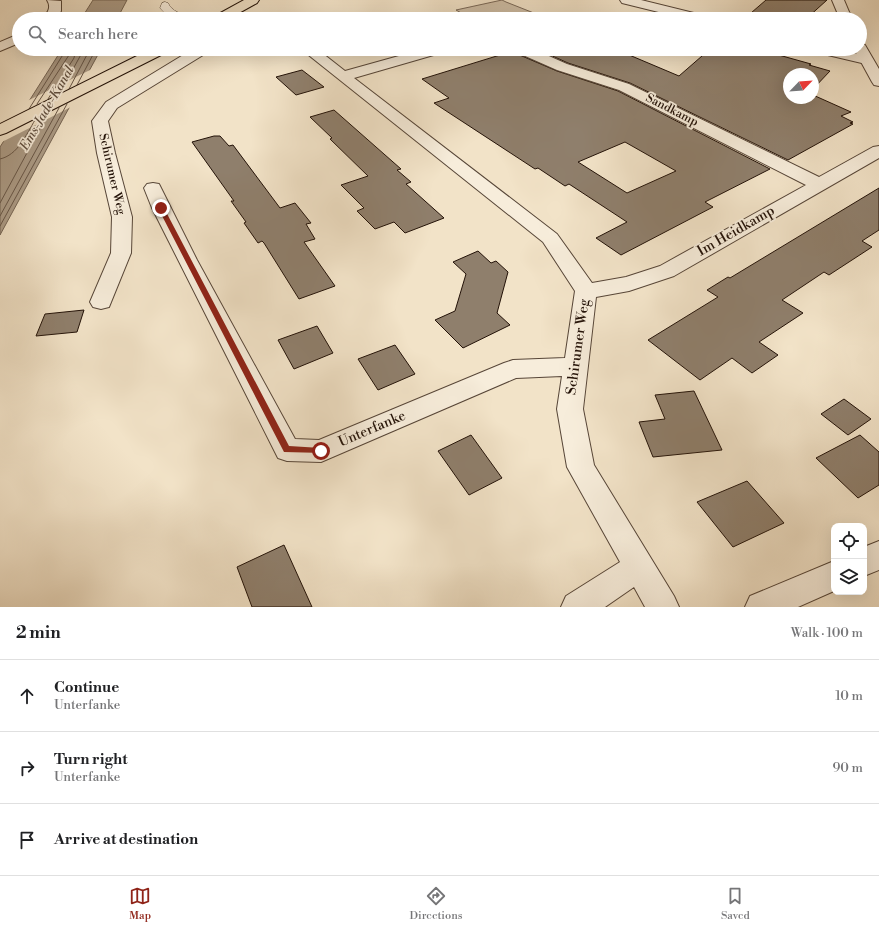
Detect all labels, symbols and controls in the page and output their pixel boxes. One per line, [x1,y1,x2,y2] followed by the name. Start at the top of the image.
[12,12,867,56] search box
[26,23,48,45] icon: search
[58,25,138,44] text: Search here
[16,62,78,154] water label: Ems-Jade-Kanal
[783,68,819,104] north arrow
[643,90,701,130] street label: Sandkamp
[95,132,129,217] street label: Schirumer Weg
[152,199,170,217] route end
[694,202,778,260] street label: Im Heidkamp
[562,297,594,396] street label: Schirumer Weg
[336,407,408,451] street label: Unterfanke
[312,442,330,460] route start
[831,523,867,595] map controls
[831,523,867,559] button: locate
[831,559,867,595] button: layers
[16,622,61,644] text: 2 min
[791,625,863,641] text: Walk · 100 m
[54,678,119,697] text: Continue
[16,685,38,707] icon: ahead
[835,688,863,704] text: 10 m
[54,697,120,713] text: Unterfanke
[54,750,128,769] text: Turn right
[16,757,38,779] icon: right
[832,760,863,776] text: 90 m
[54,769,120,785] text: Unterfanke
[16,829,38,851] icon: arrive
[54,830,198,849] text: Arrive at destination
[129,885,151,923] tab: Map
[410,885,463,923] tab: Directions
[721,885,750,923] tab: Saved

